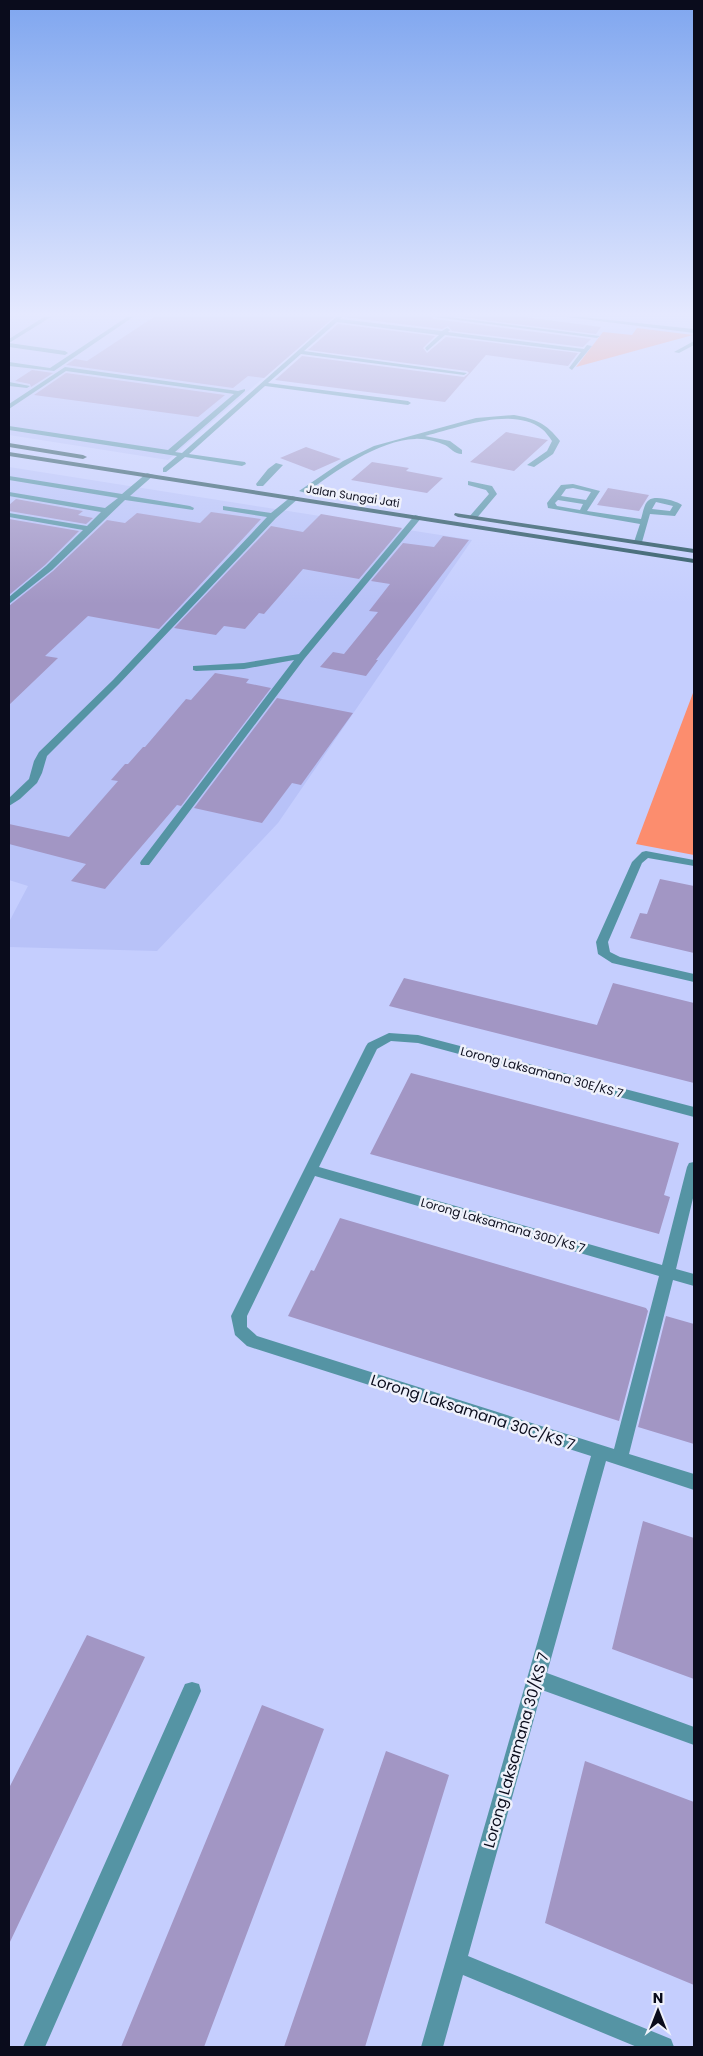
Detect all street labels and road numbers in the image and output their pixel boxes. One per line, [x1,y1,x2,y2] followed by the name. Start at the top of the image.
[305,481,401,511] street label: Jalan Sungai Jati
[459,1042,626,1102] street label: Lorong Laksamana 30E/KS 7
[419,1193,588,1257] street label: Lorong Laksamana 30D/KS 7
[368,1369,578,1455] street label: Lorong Laksamana 30C/KS 7
[478,1650,554,1850] street label: Lorong Laksamana 30/KS 7

